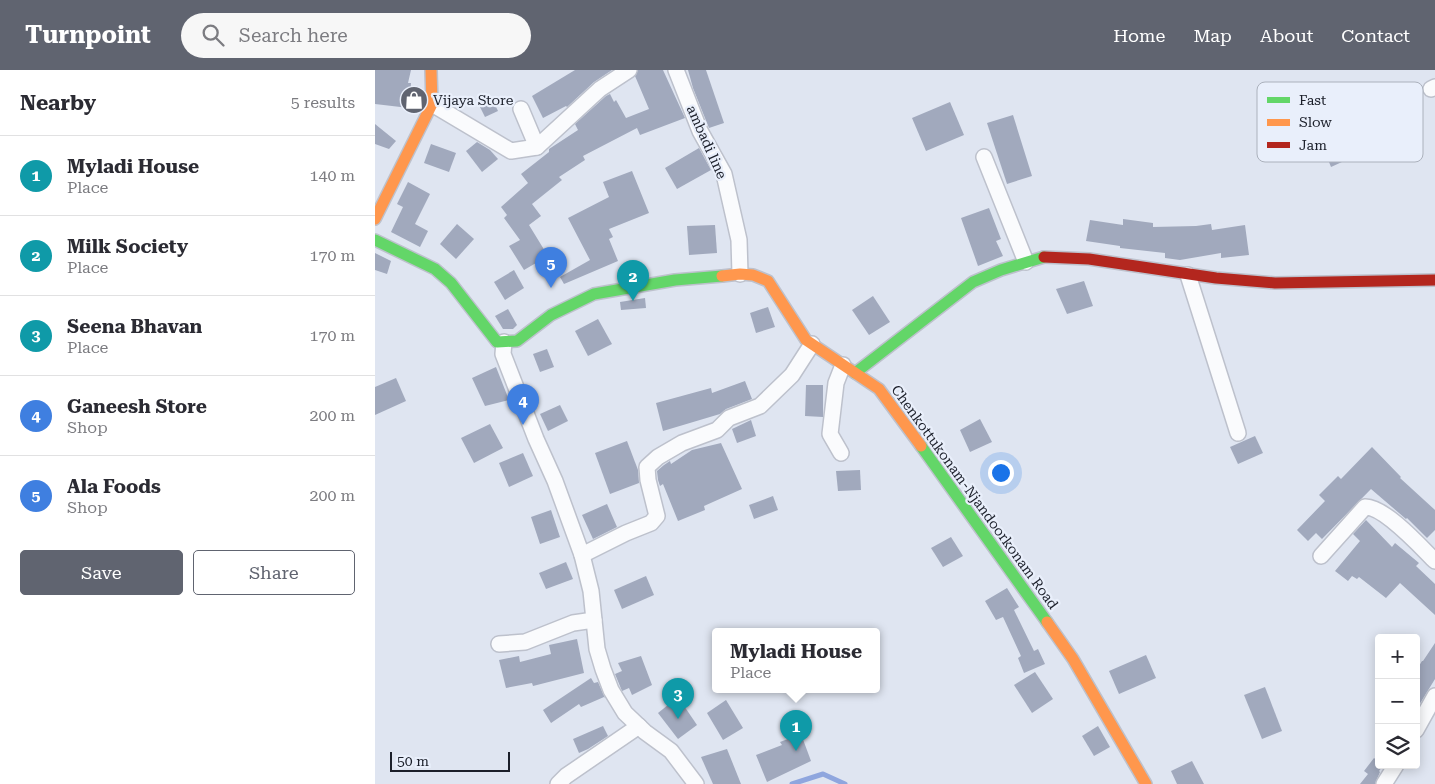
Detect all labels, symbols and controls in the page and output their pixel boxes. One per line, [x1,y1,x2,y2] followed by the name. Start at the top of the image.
[181,13,531,58] search box
[25,21,151,49] text: Turnpoint
[199,21,227,49] icon: search
[239,24,348,47] text: Search here
[1113,25,1165,46] text: Home
[1193,25,1232,46] text: Map
[1260,25,1313,46] text: About
[1341,25,1410,46] text: Contact
[1257,82,1423,162] legend
[399,85,429,115] shop icon: Vijaya Store
[20,91,96,115] text: Nearby
[433,92,514,108] place label: Vijaya Store
[1299,92,1326,108] text: Fast
[291,93,355,112] text: 5 results
[684,103,730,182] street label: ambadi line
[1299,114,1332,130] text: Slow
[1299,137,1327,153] text: Jam
[67,155,199,178] text: Myladi House
[32,166,40,185] text: 1
[309,166,355,185] text: 140 m
[67,178,108,197] text: Place
[67,235,188,258] text: Milk Society
[32,246,40,265] text: 2
[309,246,355,265] text: 170 m
[535,247,567,288] pin: 5
[67,258,108,277] text: Place
[617,260,649,301] pin: 2
[67,315,202,338] text: Seena Bhavan
[32,326,40,345] text: 3
[309,326,355,345] text: 170 m
[67,338,108,357] text: Place
[888,382,1062,612] street label: Chenkottukonam-Njandoorkonam Road
[507,384,539,425] pin: 4
[67,395,207,418] text: Ganeesh Store
[32,406,40,425] text: 4
[309,406,355,425] text: 200 m
[67,418,108,437] text: Shop
[988,460,1014,486] your location
[67,475,161,498] text: Ala Foods
[32,486,40,505] text: 5
[309,486,355,505] text: 200 m
[67,498,108,517] text: Shop
[20,550,183,595] button: Save
[193,550,355,595] button: Share
[712,628,880,693] popup
[1375,634,1420,769] map controls
[1375,634,1420,679] button: +
[730,640,862,663] text: Myladi House
[730,663,771,682] text: Place
[662,678,694,719] pin: 3
[1375,679,1420,724] button: −
[780,710,812,751] pin: 1
[1375,724,1420,769] button: layers
[390,749,510,772] scale bar
[397,753,429,769] text: 50 m

